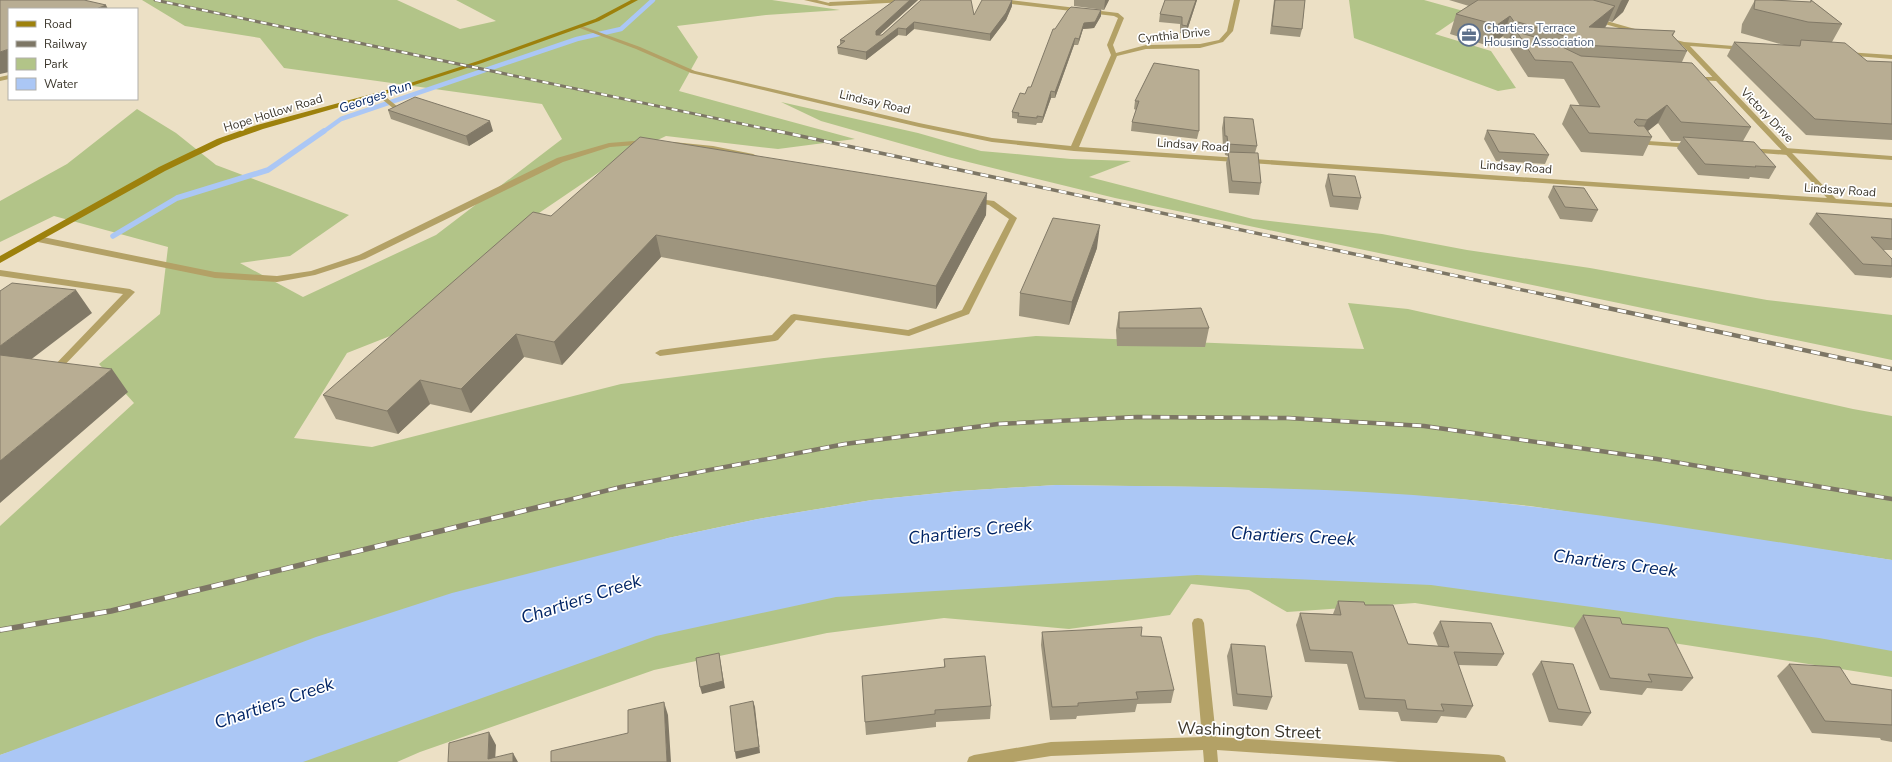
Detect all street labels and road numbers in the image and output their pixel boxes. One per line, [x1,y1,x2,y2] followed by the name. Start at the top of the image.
[1137,23,1211,47] street label: Cynthia Drive
[1736,84,1797,146] street label: Victory Drive
[838,86,912,118] street label: Lindsay Road
[222,90,324,136] street label: Hope Hollow Road
[1156,134,1230,156] street label: Lindsay Road
[1479,156,1553,178] street label: Lindsay Road
[1803,179,1877,201] street label: Lindsay Road
[1177,716,1322,745] street label: Washington Street

